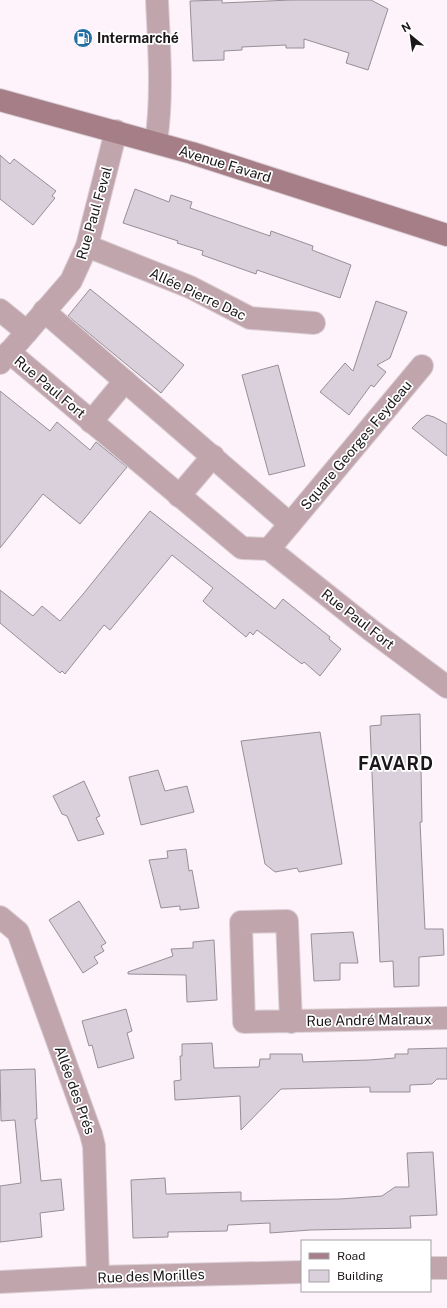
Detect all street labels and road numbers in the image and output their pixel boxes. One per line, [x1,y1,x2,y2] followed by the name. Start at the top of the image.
[177,142,273,186] street label: Avenue Favard
[73,165,115,261] street label: Rue Paul Feval
[147,265,249,323] street label: Allée Pierre Dac
[11,353,89,421] street label: Rue Paul Fort
[297,377,415,513] street label: Square Georges Feydeau
[318,586,398,652] street label: Rue Paul Fort
[306,1011,432,1029] street label: Rue André Malraux
[52,1044,98,1136] street label: Allée des Prés
[97,1266,205,1286] street label: Rue des Morilles

